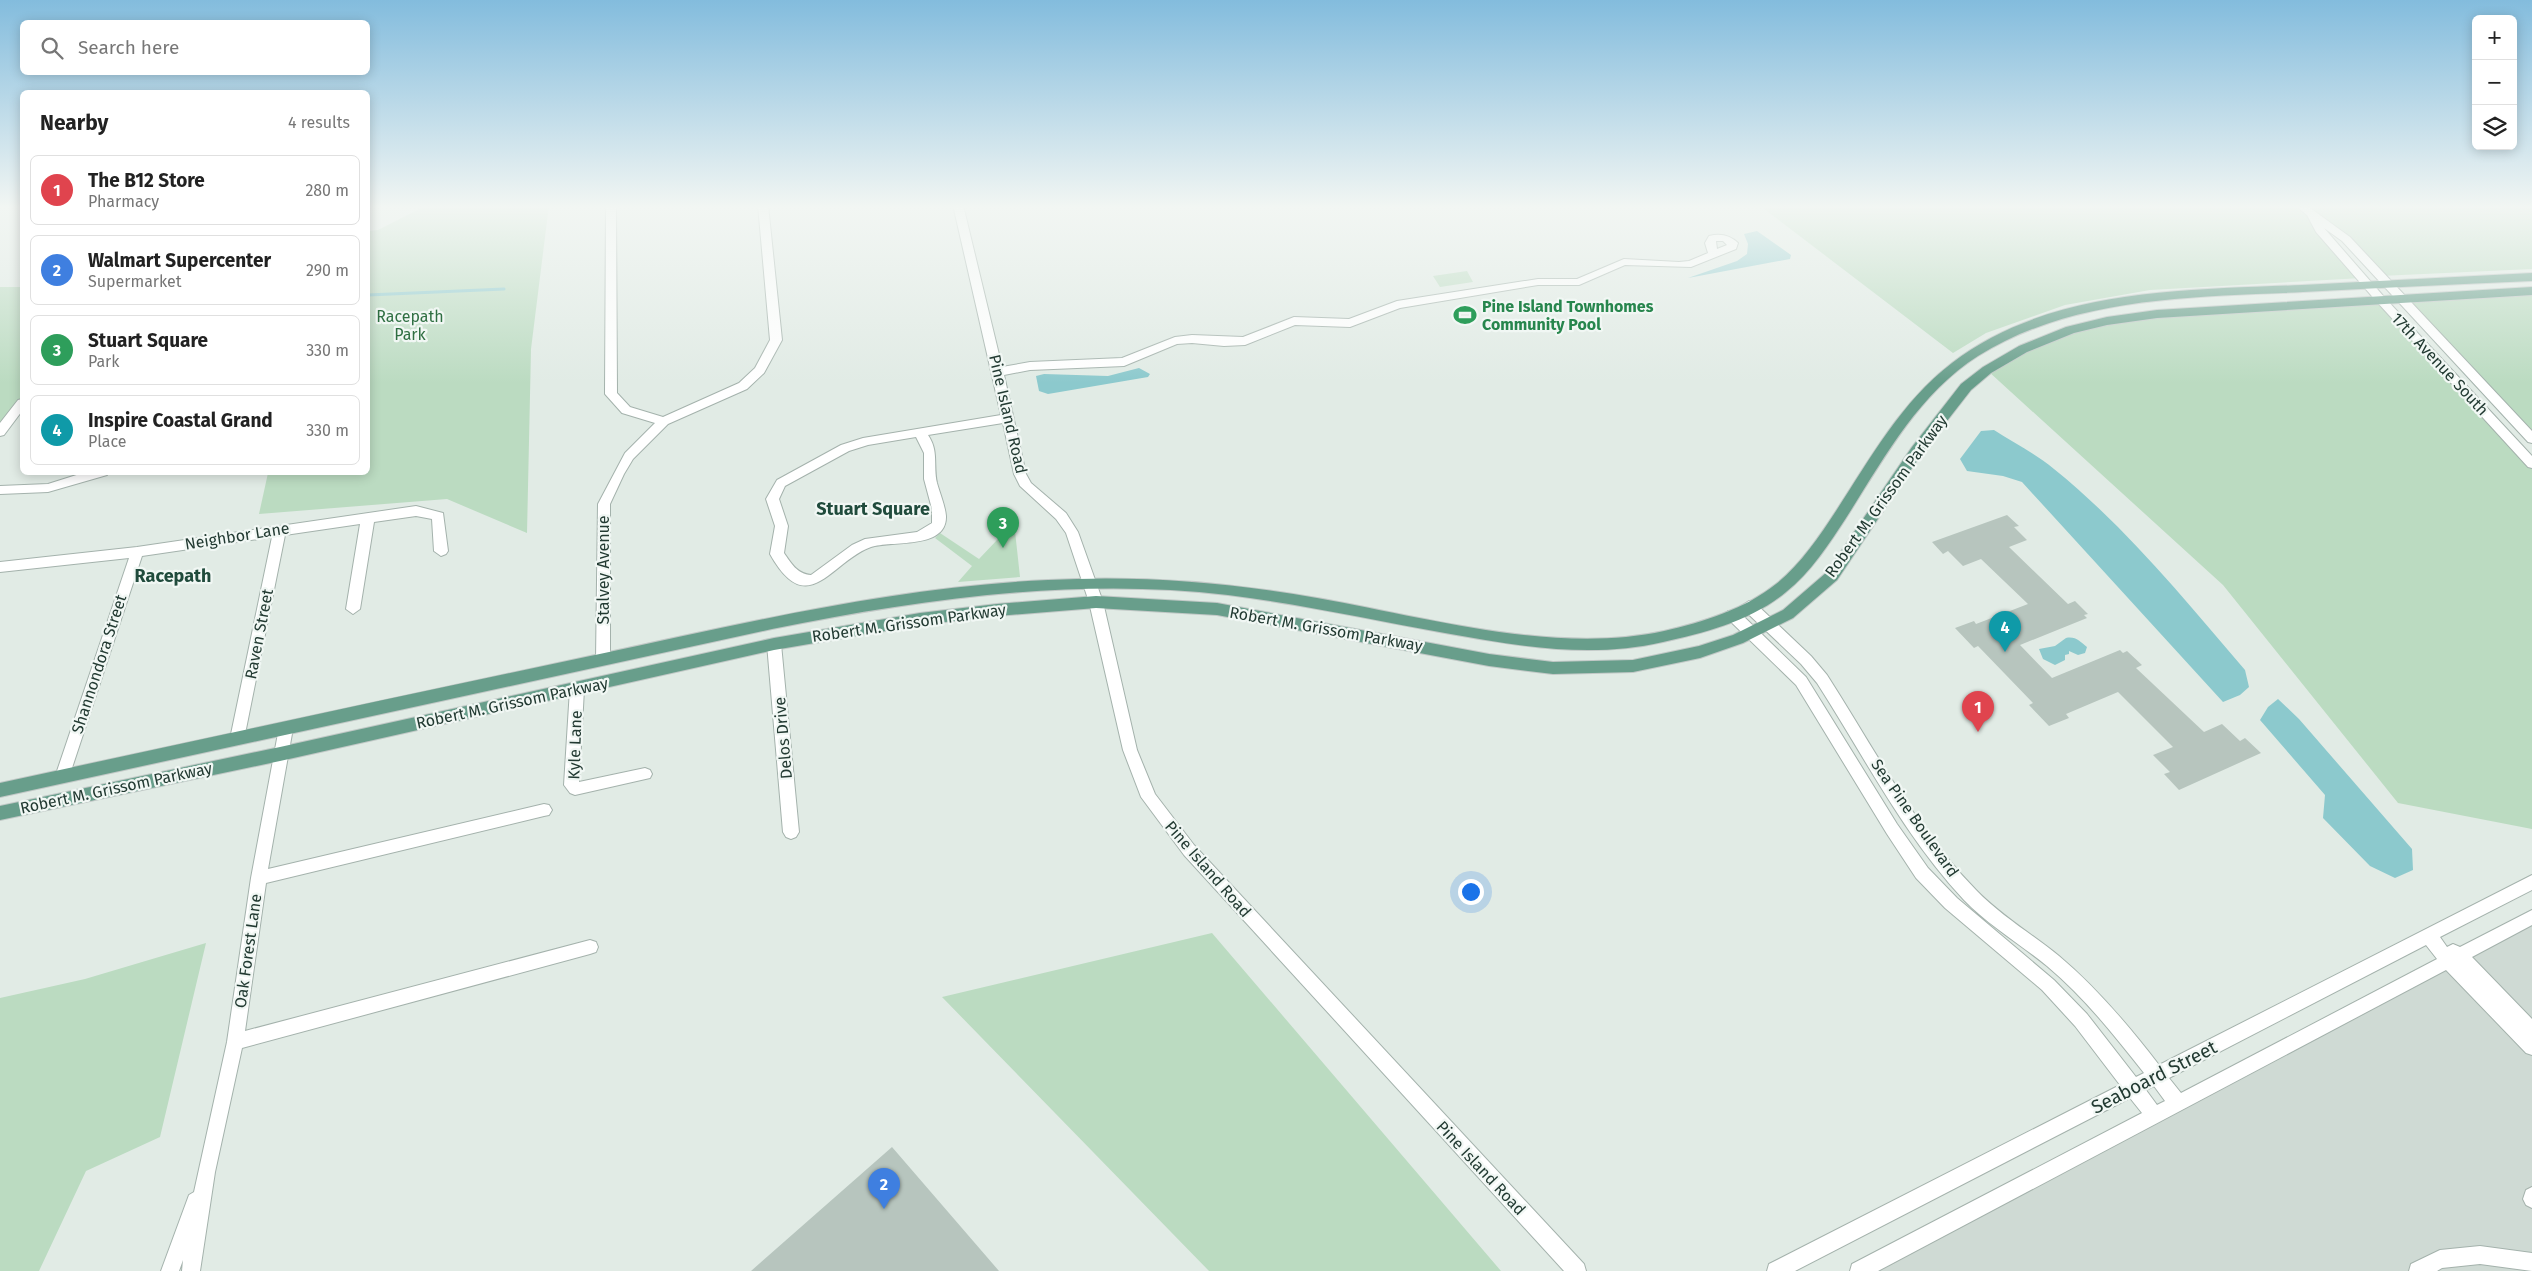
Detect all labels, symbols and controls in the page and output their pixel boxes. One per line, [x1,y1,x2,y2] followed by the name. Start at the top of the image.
[2472,15,2517,150] map controls
[2472,15,2517,60] button: +
[20,20,370,75] search box
[38,34,66,62] icon: search
[78,36,179,59] text: Search here
[2472,60,2517,105] button: −
[2472,105,2517,150] button: layers
[40,110,108,136] text: Nearby
[288,113,350,132] text: 4 results
[88,169,205,192] text: The B12 Store
[53,181,61,200] text: 1
[305,181,349,200] text: 280 m
[88,192,159,211] text: Pharmacy
[88,249,271,272] text: Walmart Supercenter
[53,261,61,280] text: 2
[306,261,349,280] text: 290 m
[88,272,182,291] text: Supermarket
[1482,297,1654,334] place label: Pine Island Townhomes Community Pool
[1452,302,1478,328] sports icon: Pine Island Townhomes Community Pool
[376,307,444,344] park label: Racepath Park
[2388,309,2492,419] street label: 17th Avenue South
[88,329,208,352] text: Stuart Square
[53,341,61,360] text: 3
[306,341,349,360] text: 330 m
[88,352,120,371] text: Park
[985,353,1031,475] street label: Pine Island Road
[88,409,273,432] text: Inspire Coastal Grand
[1821,411,1951,581] street label: Robert M. Grissom Parkway
[52,421,62,440] text: 4
[306,421,349,440] text: 330 m
[88,432,127,451] text: Place
[816,498,930,520] district label: Stuart Square
[987,507,1019,548] pin: 3
[594,515,613,625] street label: Stalvey Avenue
[183,518,291,554] street label: Neighbor Lane
[135,565,211,587] district label: Racepath
[241,587,277,681] street label: Raven Street
[68,592,131,736] street label: Shannondora Street
[811,600,1007,646] street label: Robert M. Grissom Parkway
[1228,603,1424,655] street label: Robert M. Grissom Parkway
[1989,611,2021,652] pin: 4
[414,673,610,733] street label: Robert M. Grissom Parkway
[1962,691,1994,732] pin: 1
[770,696,796,780] street label: Delos Drive
[564,710,586,780] street label: Kyle Lane
[1867,755,1963,881] street label: Sea Pine Boulevard
[18,758,214,818] street label: Robert M. Grissom Parkway
[1161,817,1255,921] street label: Pine Island Road
[1458,879,1484,905] your location
[231,893,265,1009] street label: Oak Forest Lane
[2087,1035,2221,1119] street label: Seaboard Street
[1433,1117,1529,1219] street label: Pine Island Road
[868,1168,900,1209] pin: 2

